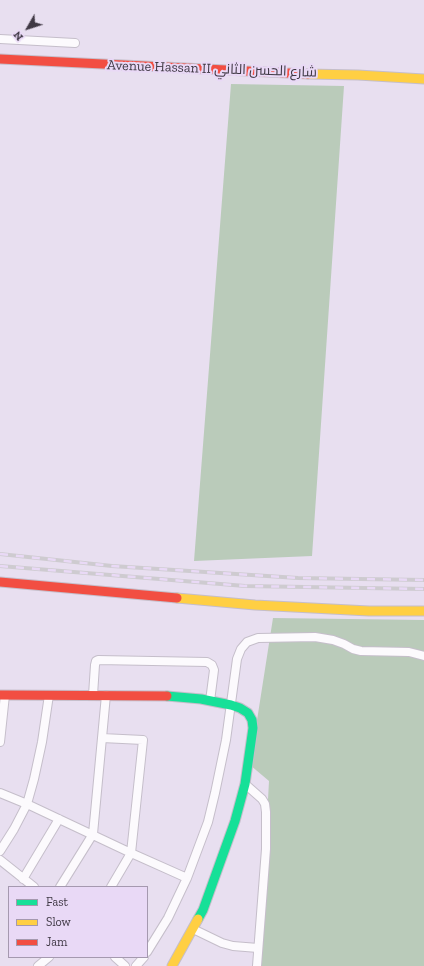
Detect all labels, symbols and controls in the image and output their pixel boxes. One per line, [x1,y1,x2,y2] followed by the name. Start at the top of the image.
[8,8,48,48] north arrow
[11,29,26,43] text: N
[107,57,317,81] street label: Avenue Hassan II شارع الحسن الثاني
[8,886,148,958] legend
[46,895,68,909] text: Fast
[46,915,71,929] text: Slow
[46,935,67,949] text: Jam

